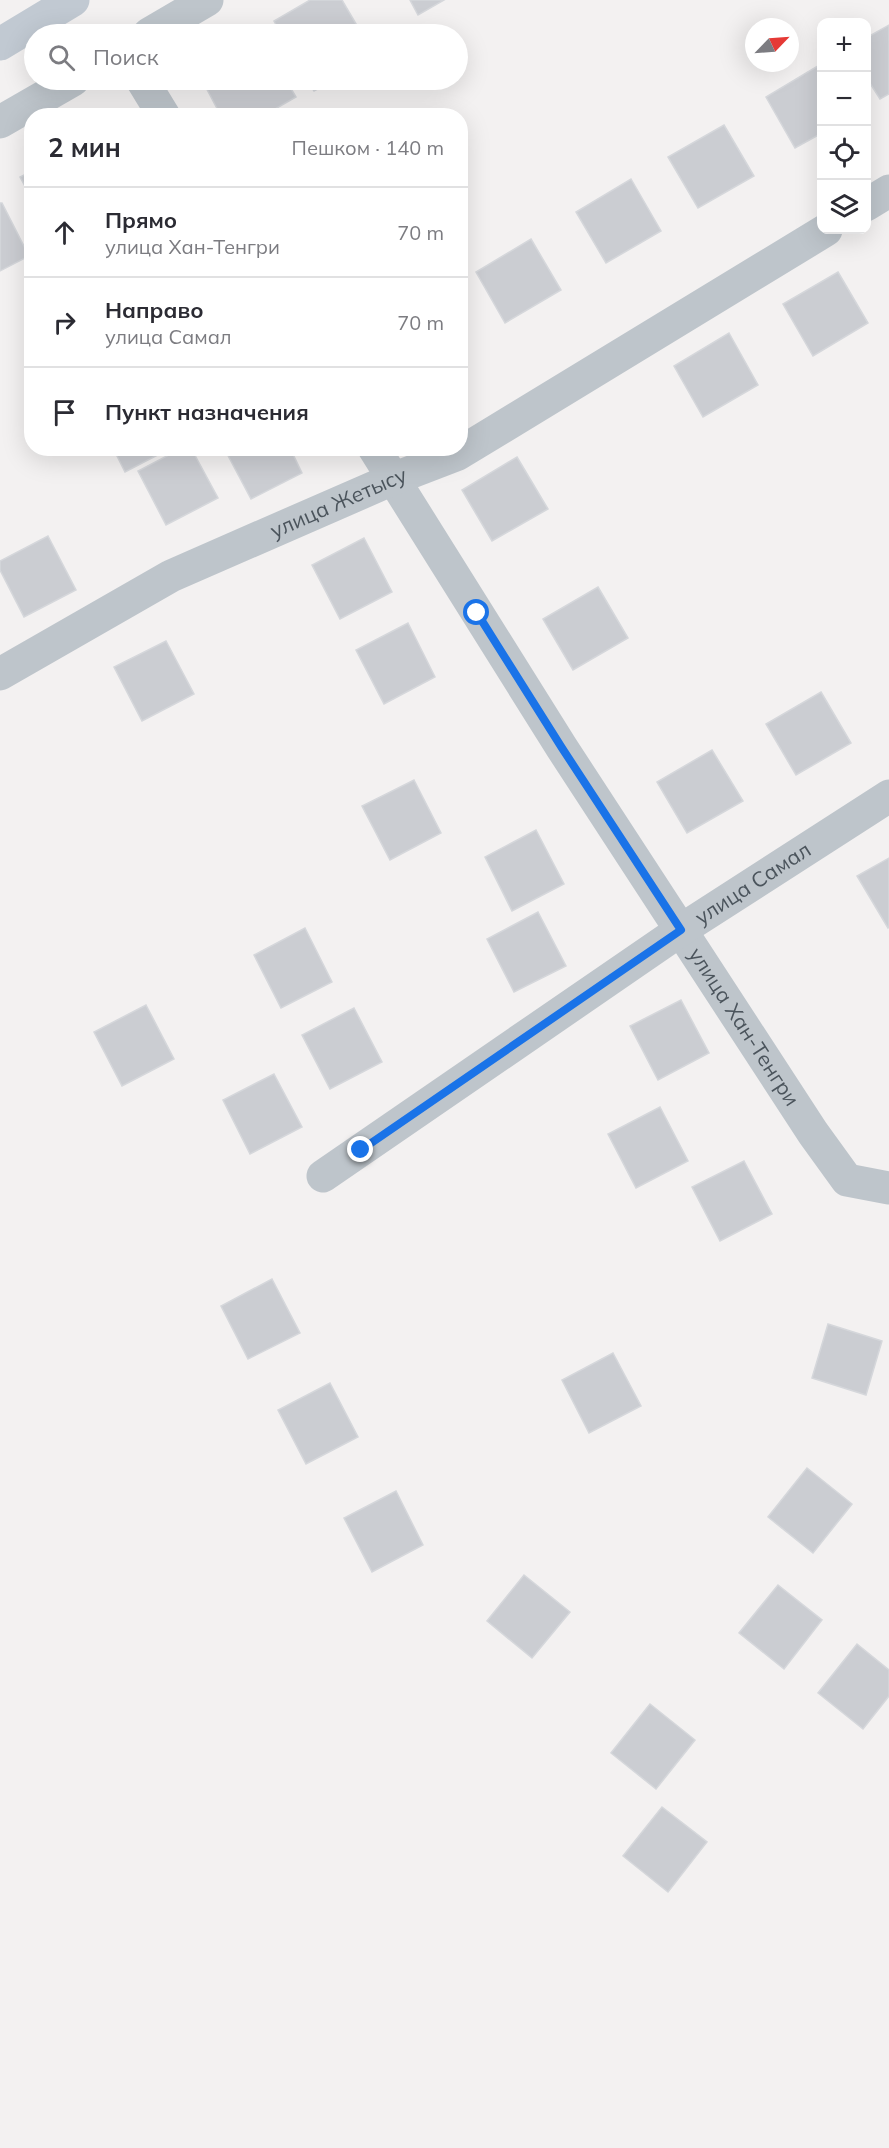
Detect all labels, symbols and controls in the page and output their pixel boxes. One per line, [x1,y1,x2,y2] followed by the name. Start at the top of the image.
[745,18,799,72] north arrow
[817,18,871,234] map controls
[817,18,871,72] button: +
[24,24,468,90] search box
[45,41,78,74] icon: search
[93,43,159,71] text: Поиск
[817,72,871,126] button: −
[817,126,871,180] button: locate
[48,131,121,164] text: 2 мин
[292,135,444,160] text: Пешком · 140 m
[817,180,871,234] button: layers
[105,206,177,234] text: Прямо
[48,216,81,249] icon: ahead
[397,220,444,245] text: 70 m
[105,234,280,259] text: улица Хан-Тенгри
[105,296,203,324] text: Направо
[48,306,81,339] icon: right
[397,310,444,335] text: 70 m
[105,324,232,349] text: улица Самал
[48,396,81,429] icon: arrive
[105,398,309,426] text: Пункт назначения
[266,461,410,543] street label: улица Жетысу
[463,599,489,625] route start
[690,836,815,930] street label: улица Самал
[684,942,806,1110] street label: улица Хан-Тенгри
[347,1136,373,1162] route end

